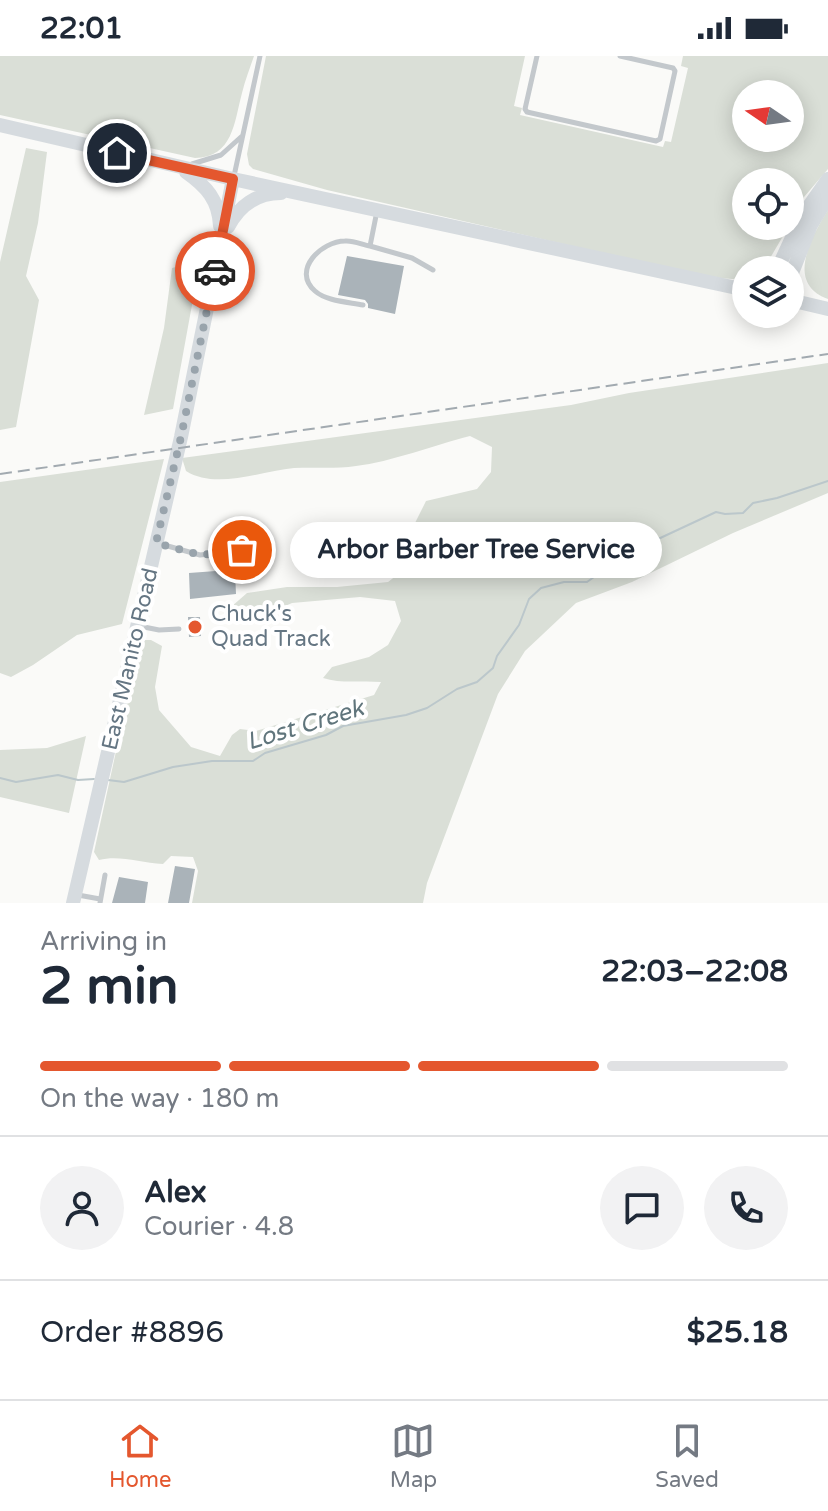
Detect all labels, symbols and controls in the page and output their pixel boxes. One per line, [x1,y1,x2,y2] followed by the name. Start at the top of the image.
[40,10,123,47] text: 22:01
[732,80,804,152] north arrow
[732,80,804,328] map controls
[83,119,151,187] pin
[95,131,139,175] icon: home
[732,168,804,240] button: locate
[175,231,255,311] courier
[193,249,237,293] icon: car
[732,256,804,328] button: layers
[208,516,276,584] pin
[290,522,662,578] callout: Arbor Barber Tree Service
[220,528,264,572] icon: bag
[317,534,635,565] text: Arbor Barber Tree Service
[96,565,164,753] street label: East Manito Road
[211,601,331,652] place label: Chuck's Quad Track
[186,618,204,636] marker: Chuck's Quad Track
[243,693,369,757] water label: Lost Creek
[40,926,167,957] text: Arriving in
[601,953,788,990] text: 22:03–22:08
[40,955,179,1018] text: 2 min
[40,1083,279,1114] text: On the way · 180 m
[40,1166,124,1250] button: person
[600,1166,684,1250] button: chat
[704,1166,788,1250] button: phone
[144,1174,207,1211] text: Alex
[144,1211,294,1242] text: Courier · 4.8
[40,1314,224,1351] text: Order #8896
[687,1314,788,1351] text: $25.18
[109,1419,171,1493] tab: Home
[390,1419,437,1493] tab: Map
[655,1419,719,1493] tab: Saved

